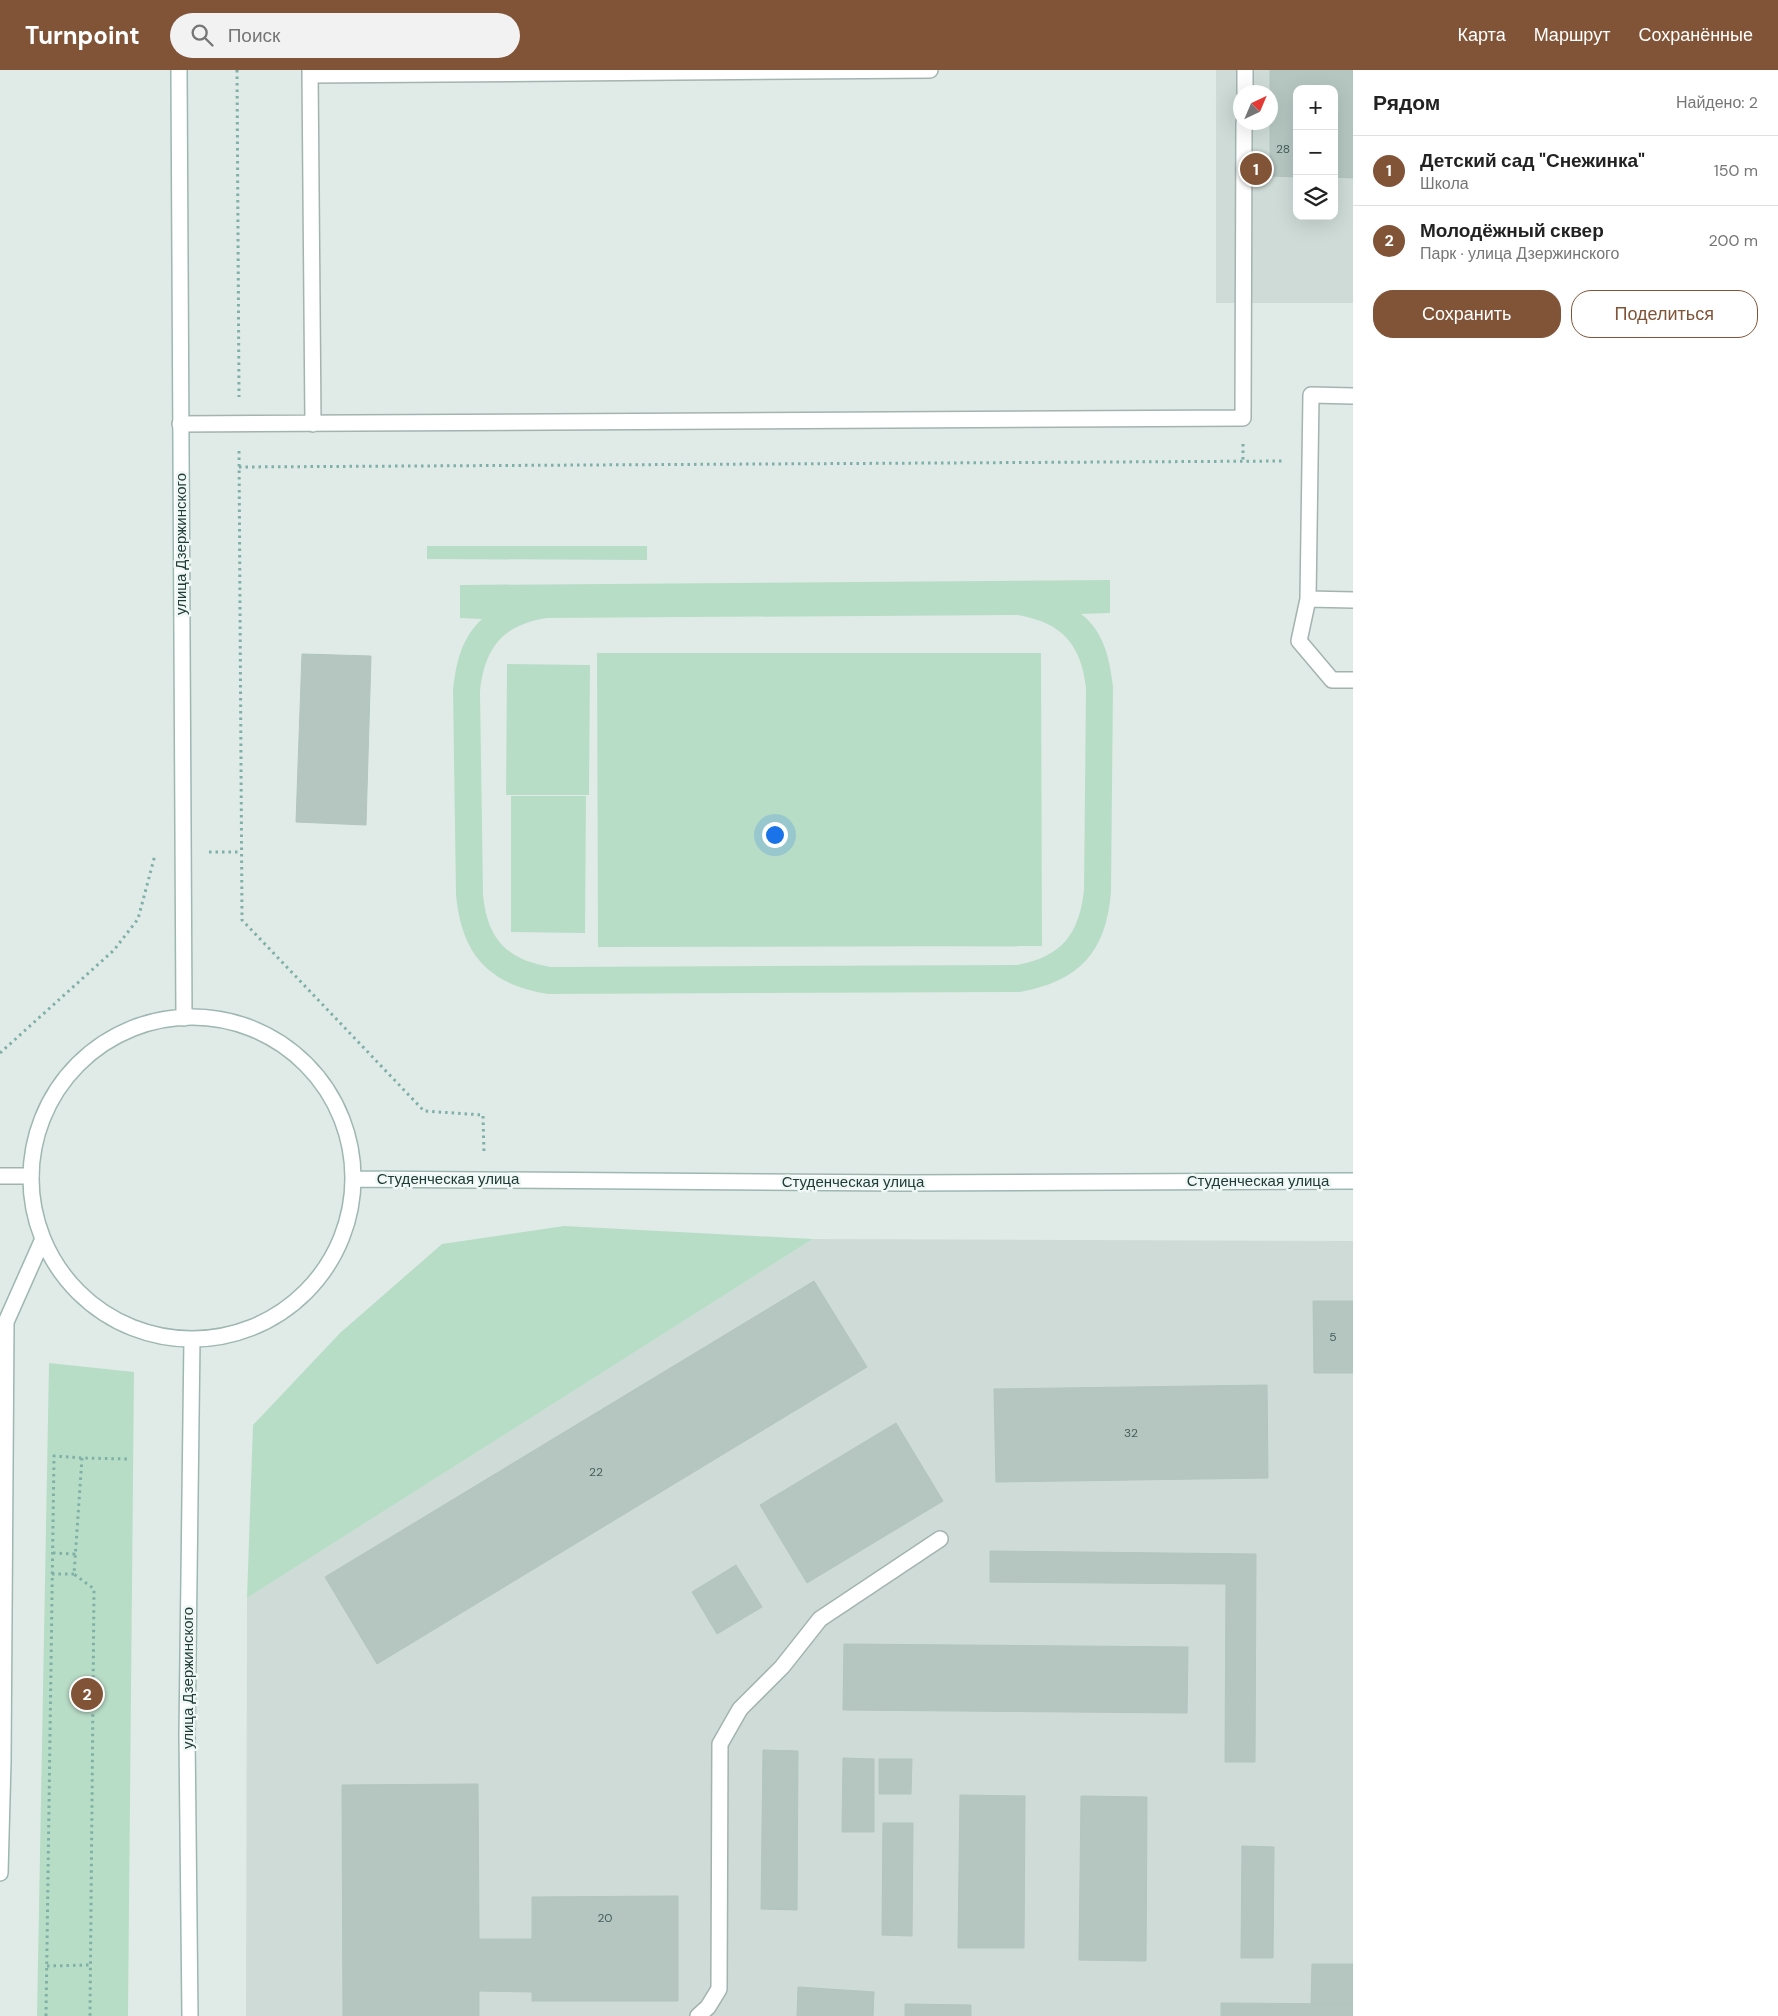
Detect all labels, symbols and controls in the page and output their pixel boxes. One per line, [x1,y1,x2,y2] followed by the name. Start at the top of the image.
[170,13,520,58] search box
[25,20,140,51] text: Turnpoint
[188,21,216,49] icon: search
[228,23,280,48] text: Поиск
[1458,23,1506,47] text: Карта
[1534,23,1610,47] text: Маршрут
[1638,23,1753,47] text: Сохранённые
[1233,85,1278,130] north arrow
[1293,85,1338,220] map controls
[1293,85,1338,130] button: +
[1373,89,1440,117] text: Рядом
[1676,92,1758,113] text: Найдено: 2
[1293,130,1338,175] button: −
[1276,141,1290,157] house number: 28
[1420,148,1645,173] text: Детский сад "Снежинка"
[1240,150,1272,188] pin: 1
[1386,160,1392,181] text: 1
[1714,160,1758,181] text: 150 m
[1420,173,1469,194] text: Школа
[1293,175,1338,220] button: layers
[1420,218,1604,243] text: Молодёжный сквер
[1384,230,1394,251] text: 2
[1709,230,1758,251] text: 200 m
[1420,243,1619,264] text: Парк · улица Дзержинского
[1373,290,1561,338] button: Сохранить
[1571,290,1758,338] button: Поделиться
[171,473,191,615] street label: улица Дзержинского
[762,822,788,848] your location
[377,1169,520,1189] street label: Студенческая улица
[1187,1171,1330,1191] street label: Студенческая улица
[782,1172,925,1192] street label: Студенческая улица
[1329,1329,1337,1345] house number: 5
[1124,1425,1138,1441] house number: 32
[589,1464,603,1480] house number: 22
[178,1607,198,1749] street label: улица Дзержинского
[71,1675,103,1713] pin: 2
[597,1910,613,1926] house number: 20

